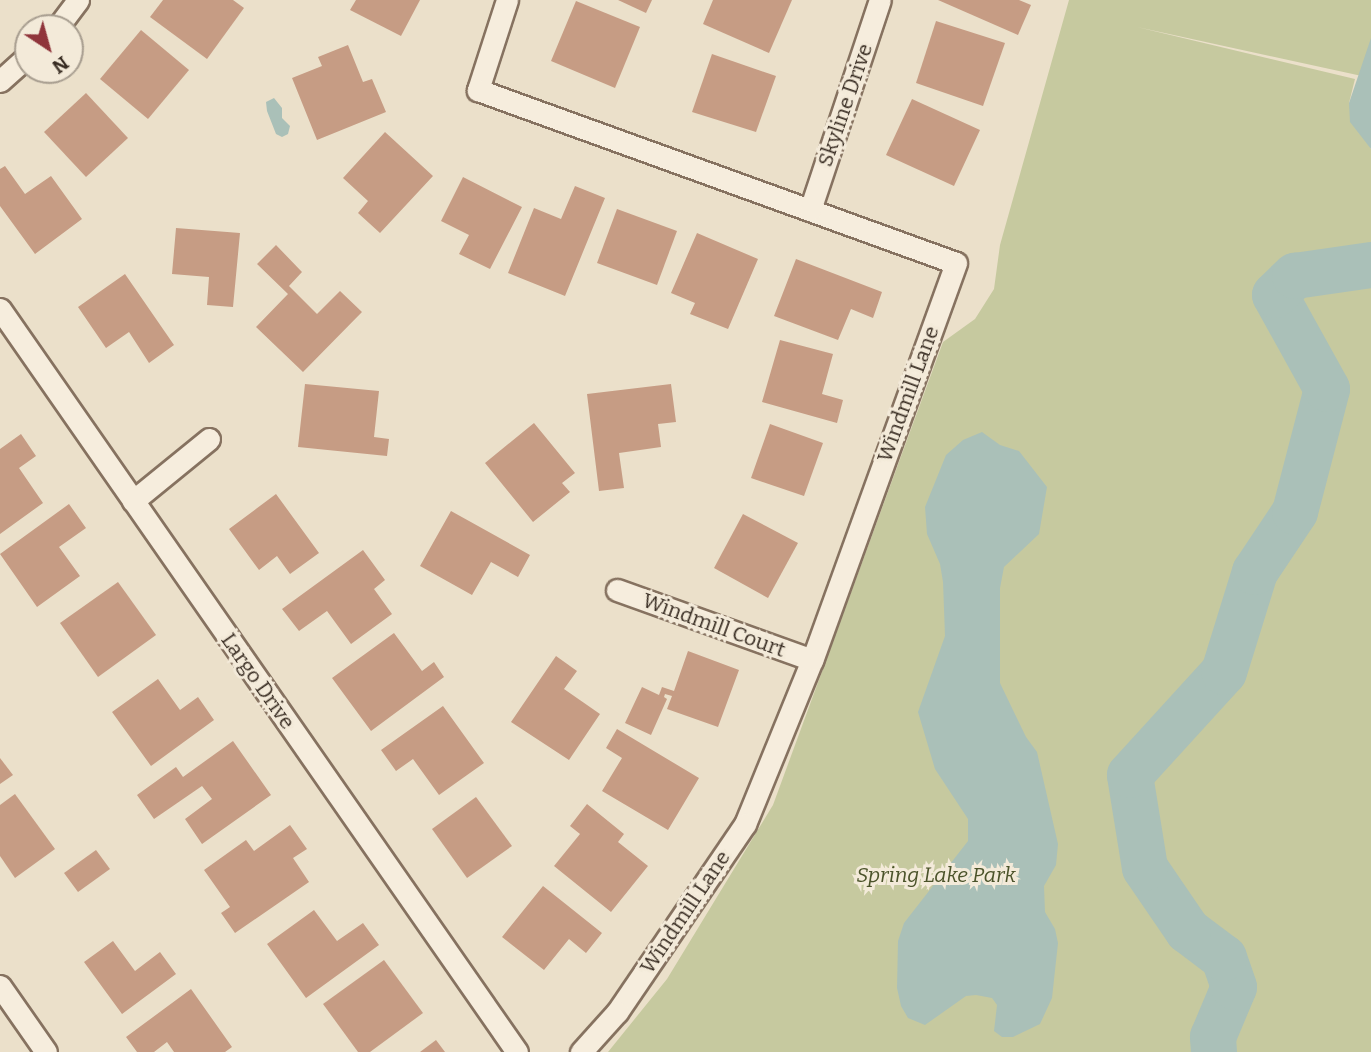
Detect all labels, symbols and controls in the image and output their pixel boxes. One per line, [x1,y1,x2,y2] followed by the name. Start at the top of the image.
[14,14,84,84] north arrow
[812,40,878,170] street label: Skyline Drive
[48,51,73,78] text: N
[872,323,944,465] street label: Windmill Lane
[639,587,789,663] street label: Windmill Court
[216,628,300,734] street label: Largo Drive
[635,846,735,978] street label: Windmill Lane
[856,862,1016,888] park label: Spring Lake Park

